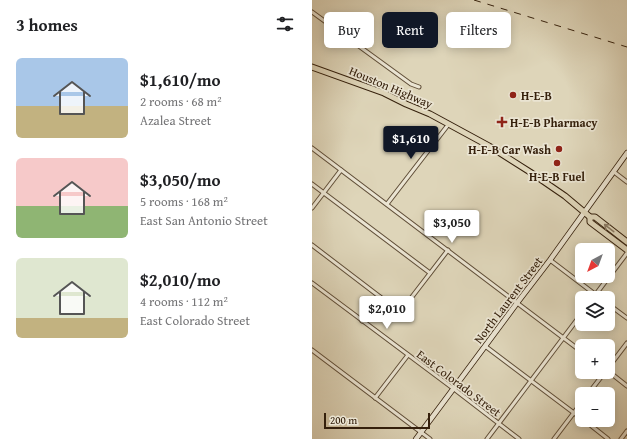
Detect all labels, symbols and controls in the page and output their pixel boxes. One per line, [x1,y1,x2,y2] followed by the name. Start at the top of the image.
[16,12,78,37] text: 3 homes
[324,12,374,48] chip: Buy
[382,12,438,48] chip: Rent
[446,12,511,48] chip: Filters
[274,13,296,35] icon: filters
[347,62,435,112] street label: Houston Highway
[140,67,221,92] text: $1,610/mo
[48,74,96,122] icon: home
[521,87,552,104] place label: H-E-B
[508,90,518,100] marker: H-E-B
[140,92,222,111] text: 2 rooms · 68 m²
[140,111,211,130] text: Azalea Street
[510,114,598,131] place label: H-E-B Pharmacy
[497,117,507,127] marker: H-E-B Pharmacy
[378,126,444,160] pin: $1,610
[392,129,430,148] text: $1,610
[468,141,551,158] place label: H-E-B Car Wash
[554,144,564,154] marker: H-E-B Car Wash
[552,158,562,168] marker: H-E-B Fuel
[140,167,221,192] text: $3,050/mo
[529,168,585,185] place label: H-E-B Fuel
[48,174,96,222] icon: home
[140,192,228,211] text: 5 rooms · 168 m²
[419,210,485,244] pin: $3,050
[140,211,268,230] text: East San Antonio Street
[433,213,471,232] text: $3,050
[604,224,615,232] one-way arrow
[575,243,615,283] north arrow
[575,243,615,427] map controls
[470,252,547,347] street label: North Laurent Street
[140,267,221,292] text: $2,010/mo
[48,274,96,322] icon: home
[575,291,615,331] button: layers
[140,292,228,311] text: 4 rooms · 112 m²
[354,296,420,330] pin: $2,010
[368,299,406,318] text: $2,010
[140,311,250,330] text: East Colorado Street
[575,339,615,379] button: +
[413,346,505,421] street label: East Colorado Street
[575,387,615,427] button: −
[324,411,430,430] scale bar
[330,412,357,428] text: 200 m

